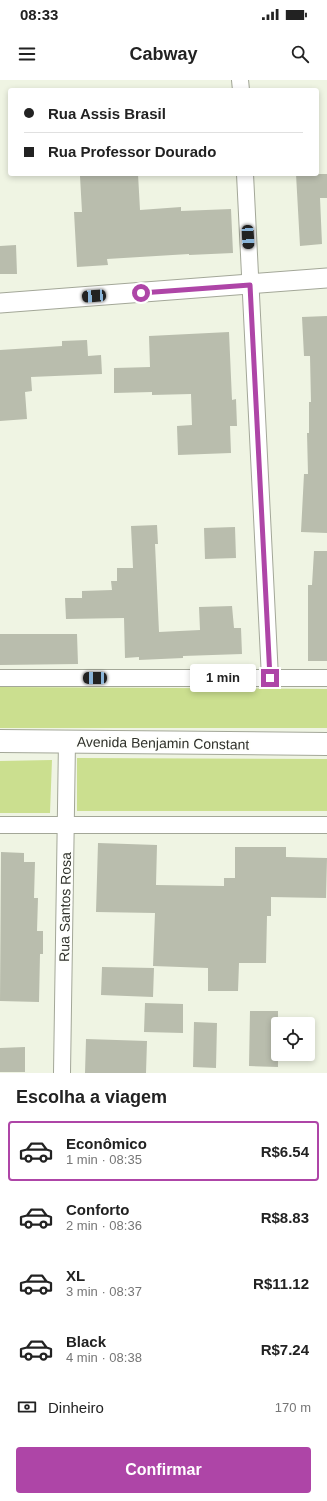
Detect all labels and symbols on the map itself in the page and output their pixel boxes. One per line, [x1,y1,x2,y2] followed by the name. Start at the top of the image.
[241,225,255,249] car
[132,284,150,302] route start
[82,289,106,303] car
[190,664,256,692] callout: 1 min
[261,669,279,687] route end
[83,672,107,684] car
[77,733,249,753] street label: Avenida Benjamin Constant
[56,852,74,962] street label: Rua Santos Rosa

